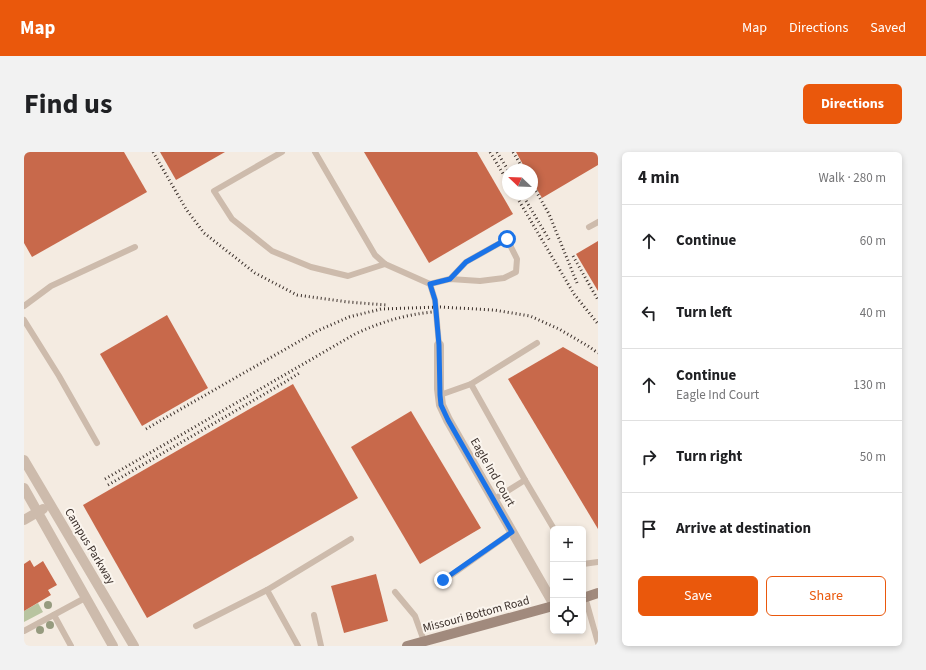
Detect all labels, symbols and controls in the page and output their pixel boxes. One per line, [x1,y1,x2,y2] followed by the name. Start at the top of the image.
[20,15,55,42] text: Map
[742,18,767,38] text: Map
[789,18,848,38] text: Directions
[870,18,906,38] text: Saved
[24,84,112,124] text: Find us
[803,84,902,124] button: Directions
[502,164,538,200] north arrow
[638,166,679,190] text: 4 min
[818,169,886,187] text: Walk · 280 m
[498,230,516,248] route start
[638,230,660,252] icon: ahead
[676,230,736,251] text: Continue
[860,232,886,250] text: 60 m
[638,302,660,324] icon: left
[676,302,732,323] text: Turn left
[860,304,886,322] text: 40 m
[676,365,736,386] text: Continue
[638,374,660,396] icon: ahead
[853,376,886,394] text: 130 m
[676,386,759,404] text: Eagle Ind Court
[466,435,519,510] street label: Eagle Ind Court
[638,446,660,468] icon: right
[676,446,742,467] text: Turn right
[860,448,886,466] text: 50 m
[60,505,119,588] street label: Campus Parkway
[638,518,660,540] icon: arrive
[676,518,811,539] text: Arrive at destination
[550,526,586,634] map controls
[550,526,586,562] button: +
[550,562,586,598] button: −
[434,571,452,589] route end
[638,576,758,616] button: Save
[766,576,886,616] button: Share
[421,592,531,637] street label: Missouri Bottom Road
[550,598,586,634] button: locate

